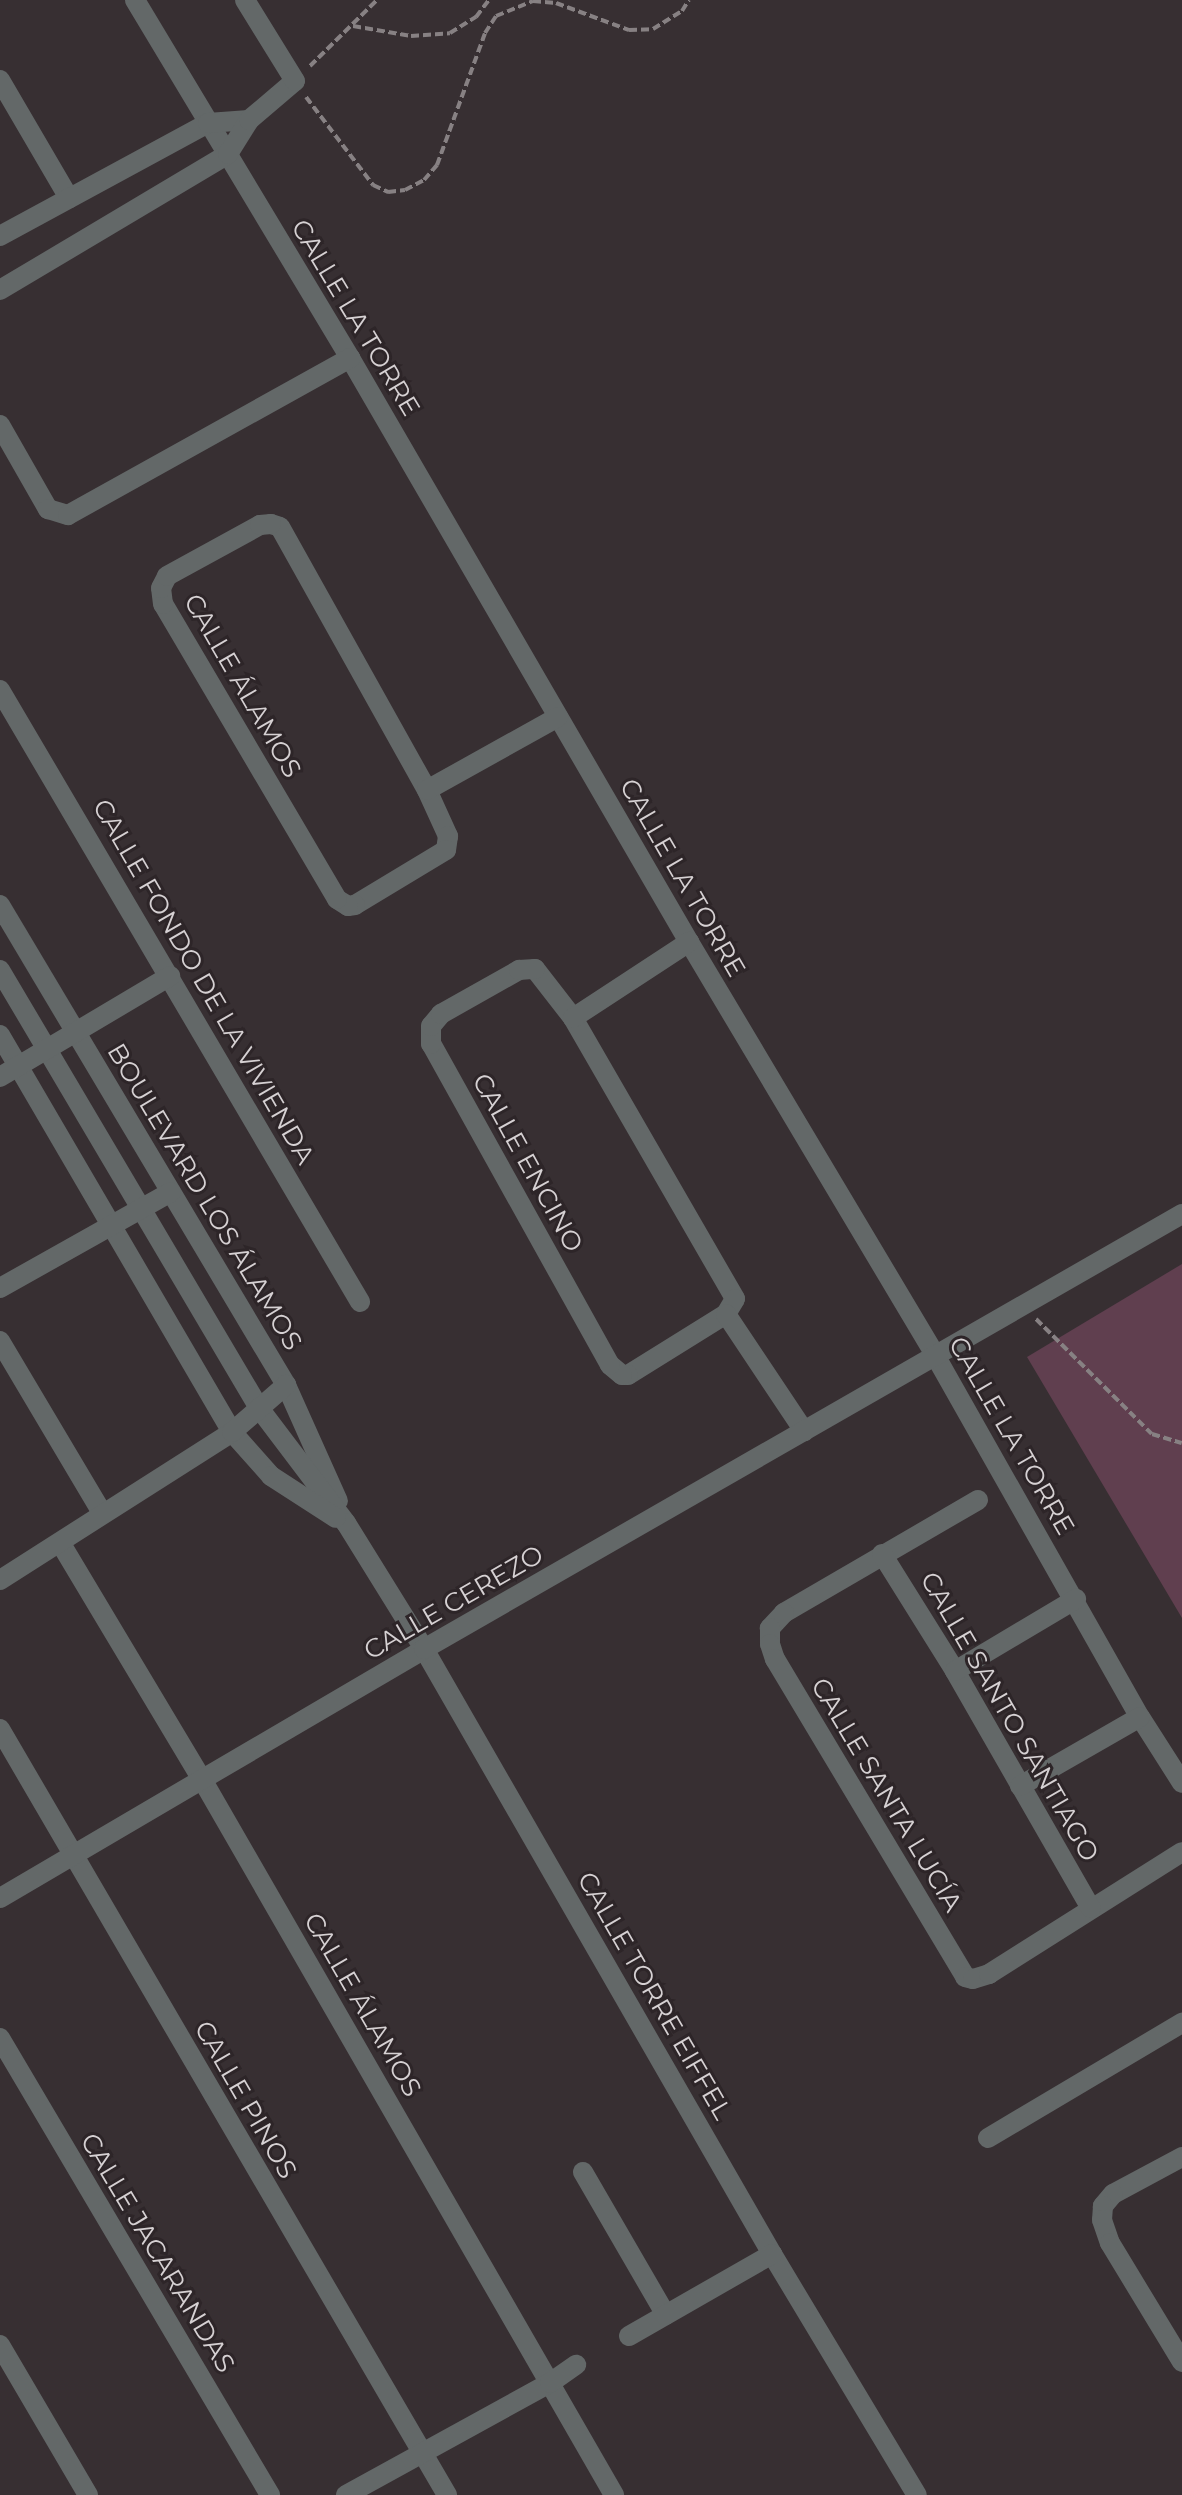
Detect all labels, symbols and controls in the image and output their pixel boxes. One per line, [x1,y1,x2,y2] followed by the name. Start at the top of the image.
[284,214,426,422] street label: CALLE LA TORRE
[177,589,307,783] street label: CALLE ÁLAMOS
[613,773,751,983] street label: CALLE LA TORRE
[85,794,321,1170] street label: CALLE FONDO DE LA VIVIENDA
[100,1038,308,1356] street label: BOULEVARD LOS ÁLAMOS
[465,1068,589,1258] street label: CALLE ENCINO
[942,1331,1080,1541] street label: CALLE LA TORRE
[359,1539,549,1667] street label: CALLE CEREZO
[913,1567,1105,1867] street label: CALLE SANTO SANTIAGO
[804,1672,968,1918] street label: CALLE SANTA LUCÍA
[570,1867,738,2125] street label: CALLE TORRE EIFFEL
[297,1908,427,2102] street label: CALLE ÁLAMOS
[187,2016,303,2184] street label: CALLE PINOS
[73,2128,241,2378] street label: CALLE JACARANDAS

